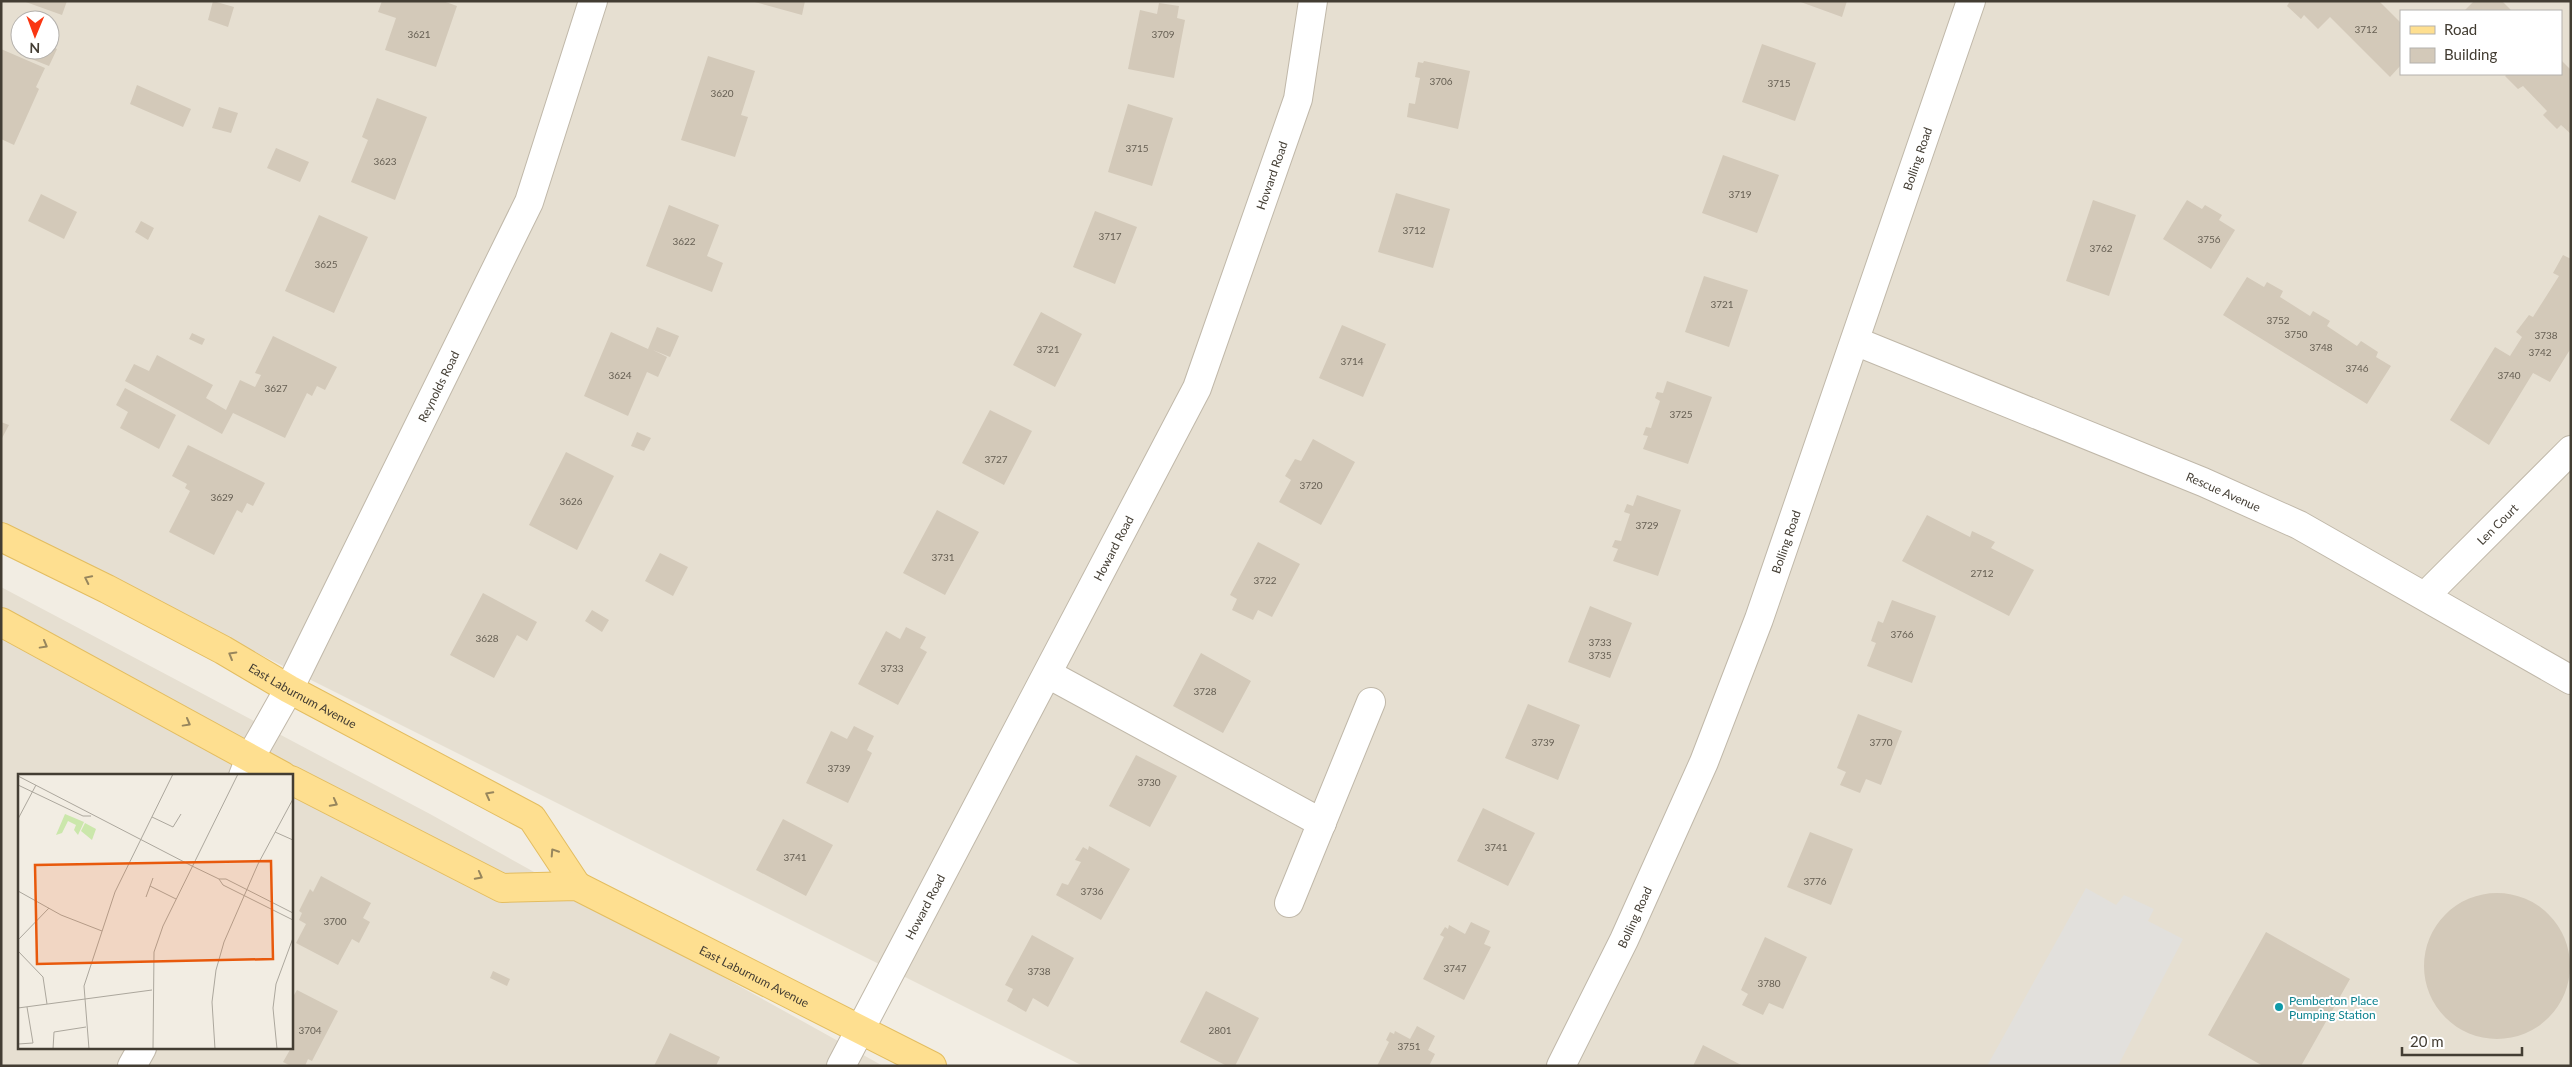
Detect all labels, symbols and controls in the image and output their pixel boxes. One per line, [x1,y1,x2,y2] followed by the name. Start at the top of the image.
[10,10,60,60] north arrow
[2400,10,2562,75] legend
[2444,20,2477,38] text: Road
[2354,23,2378,35] house number: 3712
[407,28,431,40] house number: 3621
[1151,28,1175,40] house number: 3709
[29,40,40,57] text: N
[2444,45,2497,63] text: Building
[1429,75,1453,87] house number: 3706
[1767,77,1791,89] house number: 3715
[710,87,734,99] house number: 3620
[1899,125,1935,192] street label: Bolling Road
[1252,139,1290,212] street label: Howard Road
[1125,142,1149,154] house number: 3715
[373,155,397,167] house number: 3623
[1728,188,1752,200] house number: 3719
[1402,224,1426,236] house number: 3712
[1098,230,1122,242] house number: 3717
[2197,233,2221,245] house number: 3756
[672,235,696,247] house number: 3622
[2089,242,2113,254] house number: 3762
[314,258,338,270] house number: 3625
[1710,298,1734,310] house number: 3721
[2266,314,2290,326] house number: 3752
[2284,328,2308,340] house number: 3750
[2534,329,2558,341] house number: 3738
[2309,341,2333,353] house number: 3748
[1036,343,1060,355] house number: 3721
[2528,346,2552,358] house number: 3742
[414,348,462,424] street label: Reynolds Road
[1340,355,1364,367] house number: 3714
[2345,362,2369,374] house number: 3746
[608,369,632,381] house number: 3624
[2497,369,2521,381] house number: 3740
[264,382,288,394] house number: 3627
[1669,408,1693,420] house number: 3725
[984,453,1008,465] house number: 3727
[2184,468,2263,514] street label: Rescue Avenue
[1299,479,1323,491] house number: 3720
[210,491,234,503] house number: 3629
[559,495,583,507] house number: 3626
[2473,500,2521,548] street label: Len Court
[1768,508,1803,575] street label: Bolling Road
[1090,513,1136,583] street label: Howard Road
[1635,519,1659,531] house number: 3729
[931,551,955,563] house number: 3731
[1970,567,1994,579] house number: 2712
[1253,574,1277,586] house number: 3722
[84,575,93,585] one-way arrow
[1890,628,1914,640] house number: 3766
[475,632,499,644] house number: 3628
[1588,636,1612,648] house number: 3733
[39,639,48,649] one-way arrow
[1588,649,1612,661] house number: 3735
[228,651,237,661] one-way arrow
[246,659,359,731] street label: East Laburnum Avenue
[880,662,904,674] house number: 3733
[1193,685,1217,697] house number: 3728
[182,717,191,727] one-way arrow
[1531,736,1555,748] house number: 3739
[1869,736,1893,748] house number: 3770
[827,762,851,774] house number: 3739
[18,774,292,1050] inset map
[1137,776,1161,788] house number: 3730
[485,791,494,801] one-way arrow
[329,797,338,807] one-way arrow
[1484,841,1508,853] house number: 3741
[551,848,560,858] one-way arrow
[783,851,807,863] house number: 3741
[474,870,483,880] one-way arrow
[901,871,948,942] street label: Howard Road
[1803,875,1827,887] house number: 3776
[1614,884,1655,950] street label: Bolling Road
[1080,885,1104,897] house number: 3736
[323,915,347,927] house number: 3700
[697,942,812,1010] street label: East Laburnum Avenue
[1443,962,1467,974] house number: 3747
[1027,965,1051,977] house number: 3738
[1757,977,1781,989] house number: 3780
[2289,993,2378,1022] place label: Pemberton Place Pumping Station
[2273,1001,2285,1013] marker: Pemberton Place Pumping Station
[298,1024,322,1036] house number: 3704
[1208,1024,1232,1036] house number: 2801
[2402,1024,2522,1056] scale bar
[2410,1032,2444,1050] text: 20 m
[1397,1040,1421,1052] house number: 3751

